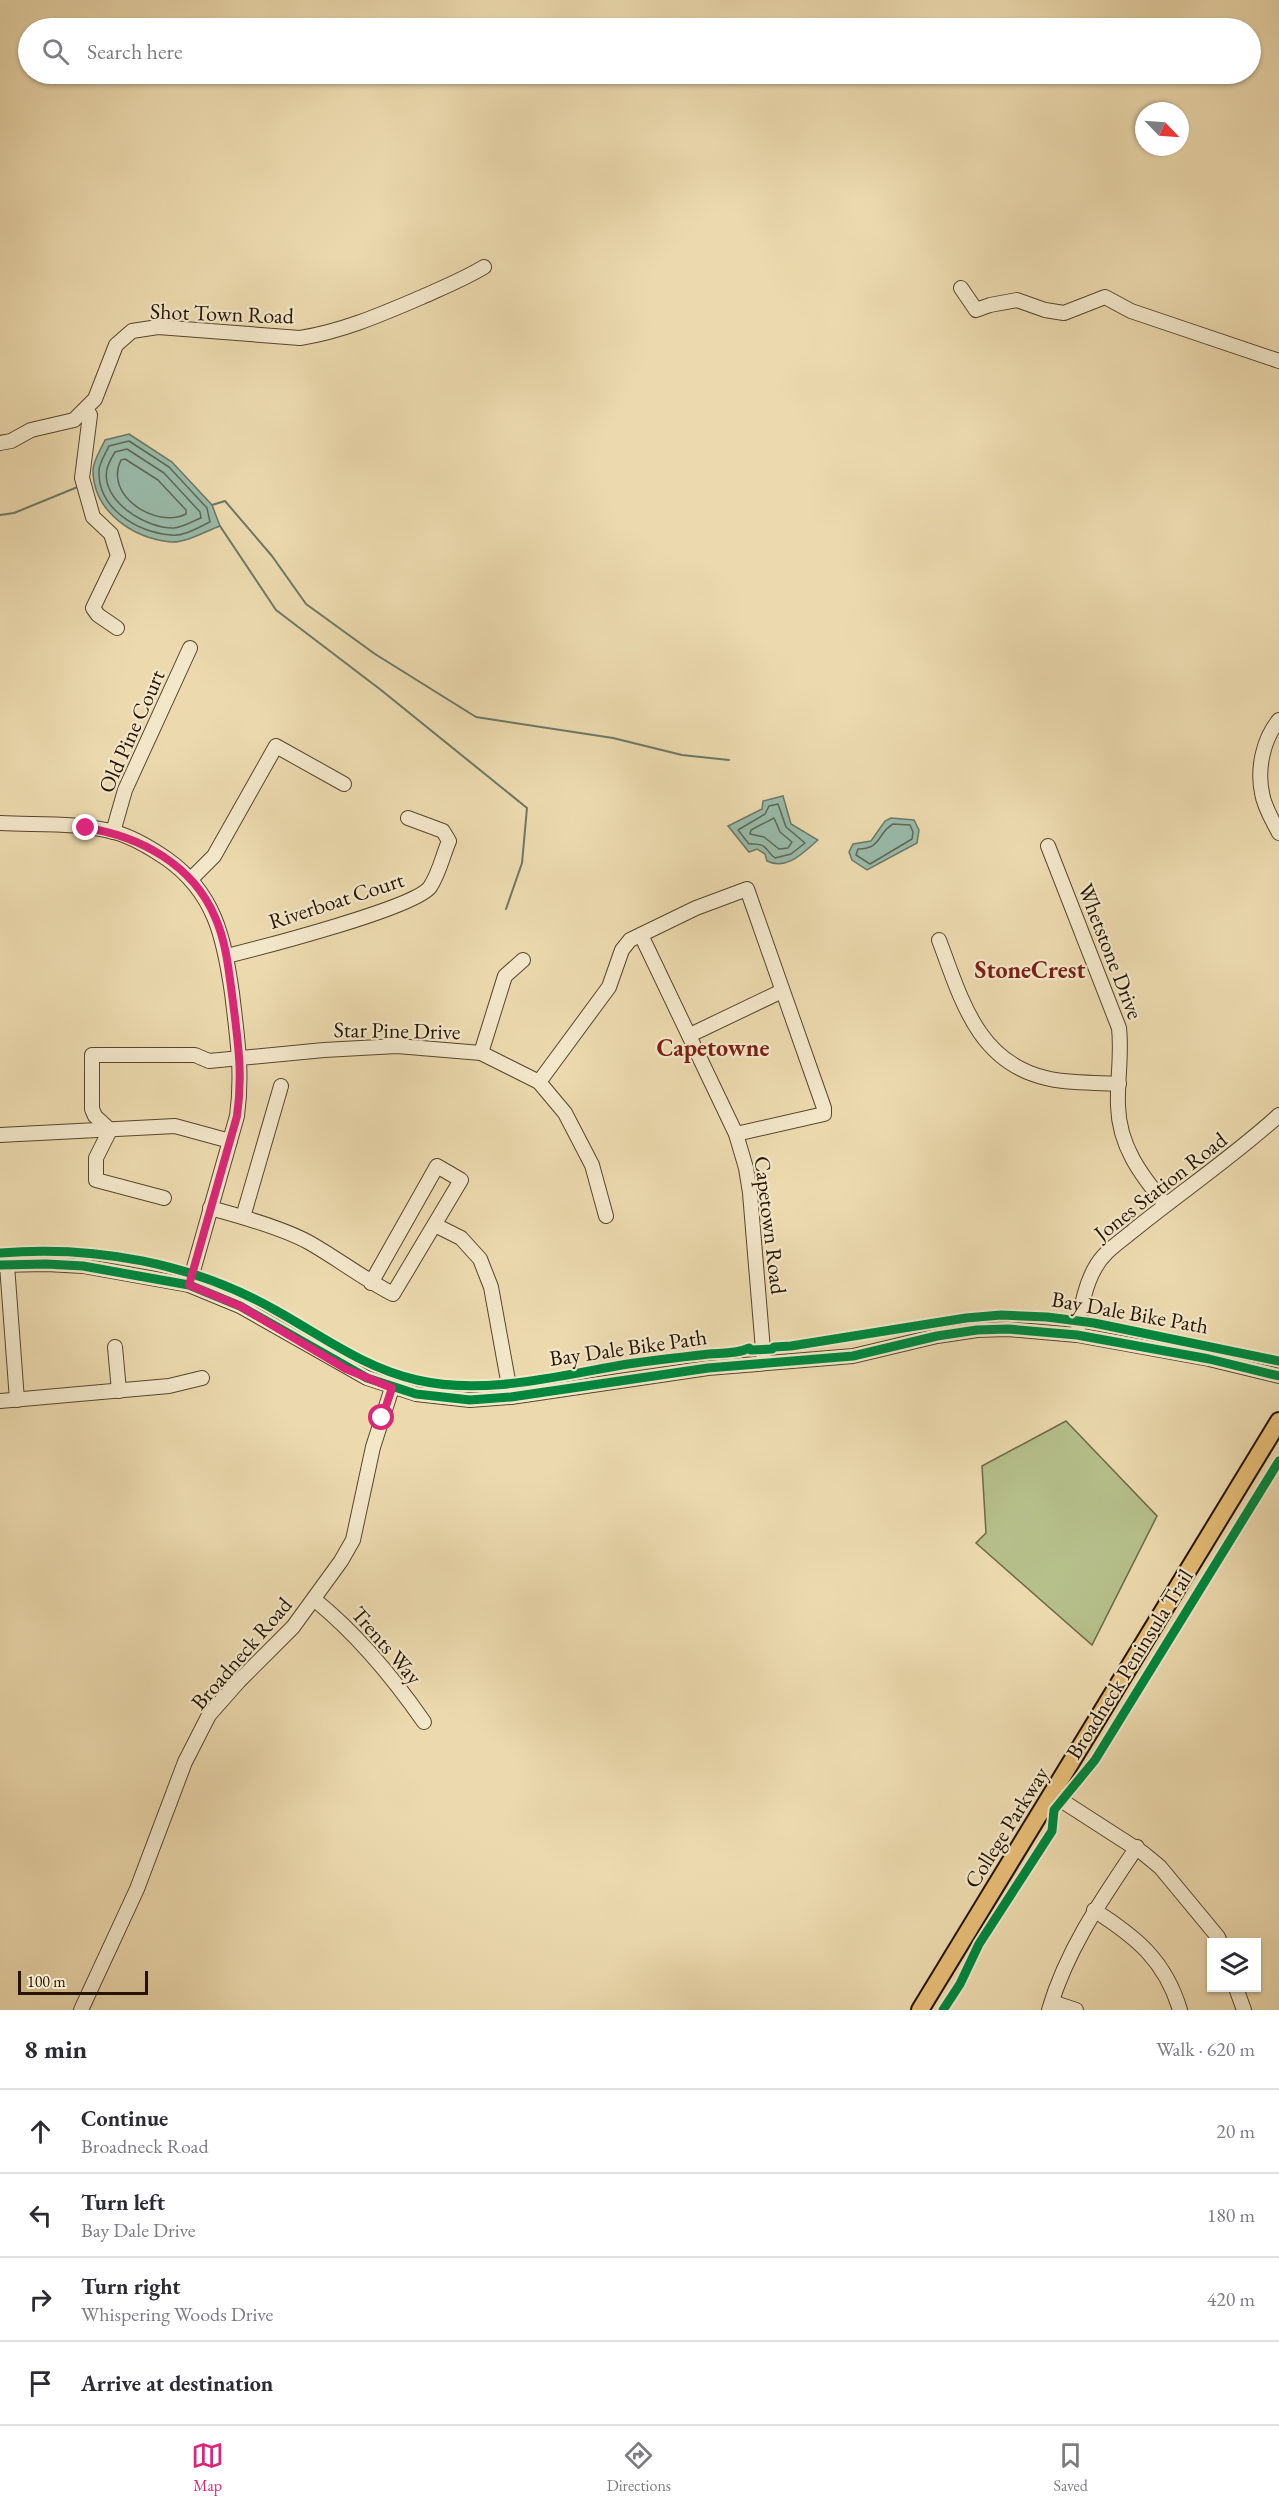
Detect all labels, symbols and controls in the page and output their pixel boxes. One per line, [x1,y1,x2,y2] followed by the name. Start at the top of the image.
[18,18,1261,84] search box
[39,35,72,68] icon: search
[87,37,182,66] text: Search here
[1135,102,1189,156] north arrow
[150,296,295,331] street label: Shot Town Road
[91,665,172,797] street label: Old Pine Court
[72,814,98,840] route end
[265,865,407,936] street label: Riverboat Court
[1071,879,1150,1024] street label: Whetstone Drive
[975,954,1085,985] district label: StoneCrest
[333,1015,461,1046] street label: Star Pine Drive
[657,1032,769,1063] district label: Capetowne
[1086,1125,1233,1249] street label: Jones Station Road
[748,1154,793,1297] street label: Capetown Road
[1049,1284,1211,1341] street label: Bay Dale Bike Path
[547,1322,709,1373] street label: Bay Dale Bike Path
[368,1404,394,1430] route start
[1059,1564,1200,1765] street label: Broadneck Peninsula Trail
[184,1590,299,1716] street label: Broadneck Road
[345,1600,429,1691] street label: Trents Way
[957,1761,1056,1894] street label: College Parkway
[1207,1938,1261,1992] map controls
[1207,1938,1261,1992] button: layers
[18,1968,148,1996] scale bar
[27,1971,66,1992] text: 100 m
[24,2032,87,2066] text: 8 min
[1156,2036,1255,2062] text: Walk · 620 m
[81,2104,168,2133] text: Continue
[24,2115,57,2148] icon: ahead
[1216,2118,1255,2144] text: 20 m
[81,2133,209,2159] text: Broadneck Road
[81,2188,165,2217] text: Turn left
[24,2199,57,2232] icon: left
[1207,2202,1255,2228] text: 180 m
[81,2217,196,2243] text: Bay Dale Drive
[81,2272,180,2301] text: Turn right
[24,2283,57,2316] icon: right
[1207,2286,1255,2312] text: 420 m
[81,2301,273,2327] text: Whispering Woods Drive
[24,2367,57,2400] icon: arrive
[81,2369,273,2398] text: Arrive at destination
[191,2439,224,2496] tab: Map
[607,2439,671,2496] tab: Directions
[1053,2439,1088,2496] tab: Saved

